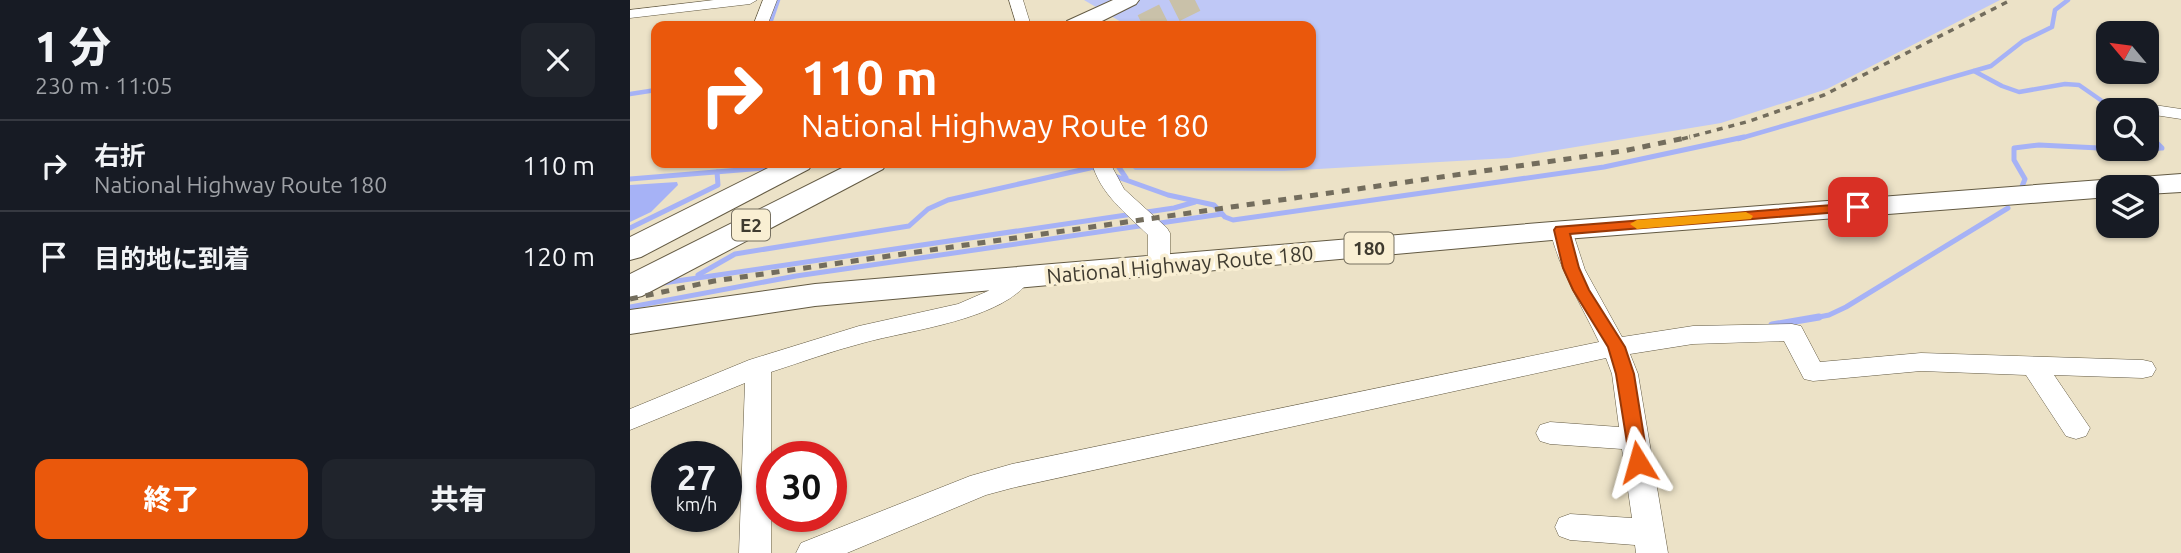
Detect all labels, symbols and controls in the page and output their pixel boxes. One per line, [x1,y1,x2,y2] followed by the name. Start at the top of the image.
[2096,21,2160,84] north arrow
[2096,21,2159,238] map controls
[35,23,111,70] text: 1 分
[521,23,595,97] button: close
[686,49,777,140] icon: right
[801,49,938,104] text: 110 m
[35,73,173,98] text: 230 m · 11:05
[2096,98,2159,161] button: search
[801,107,1209,143] text: National Highway Route 180
[94,141,146,170] text: 右折
[35,147,73,185] icon: right
[523,151,595,180] text: 110 m
[94,172,387,197] text: National Highway Route 180
[2096,175,2159,238] button: layers
[1828,177,1888,237] pin
[1839,188,1877,226] icon: arrive
[732,210,770,241] road number: E2
[1344,232,1394,264] road number: 180
[35,238,73,276] icon: arrive
[1046,240,1314,288] street label: National Highway Route 180
[523,242,595,271] text: 120 m
[94,244,250,273] text: 目的地に到着
[1601,425,1675,499] position arrow
[756,441,847,532] speed limit sign: 30
[677,457,716,497] text: 27
[35,459,308,539] button: 終了
[322,459,595,539] button: 共有
[676,494,717,514] text: km/h

